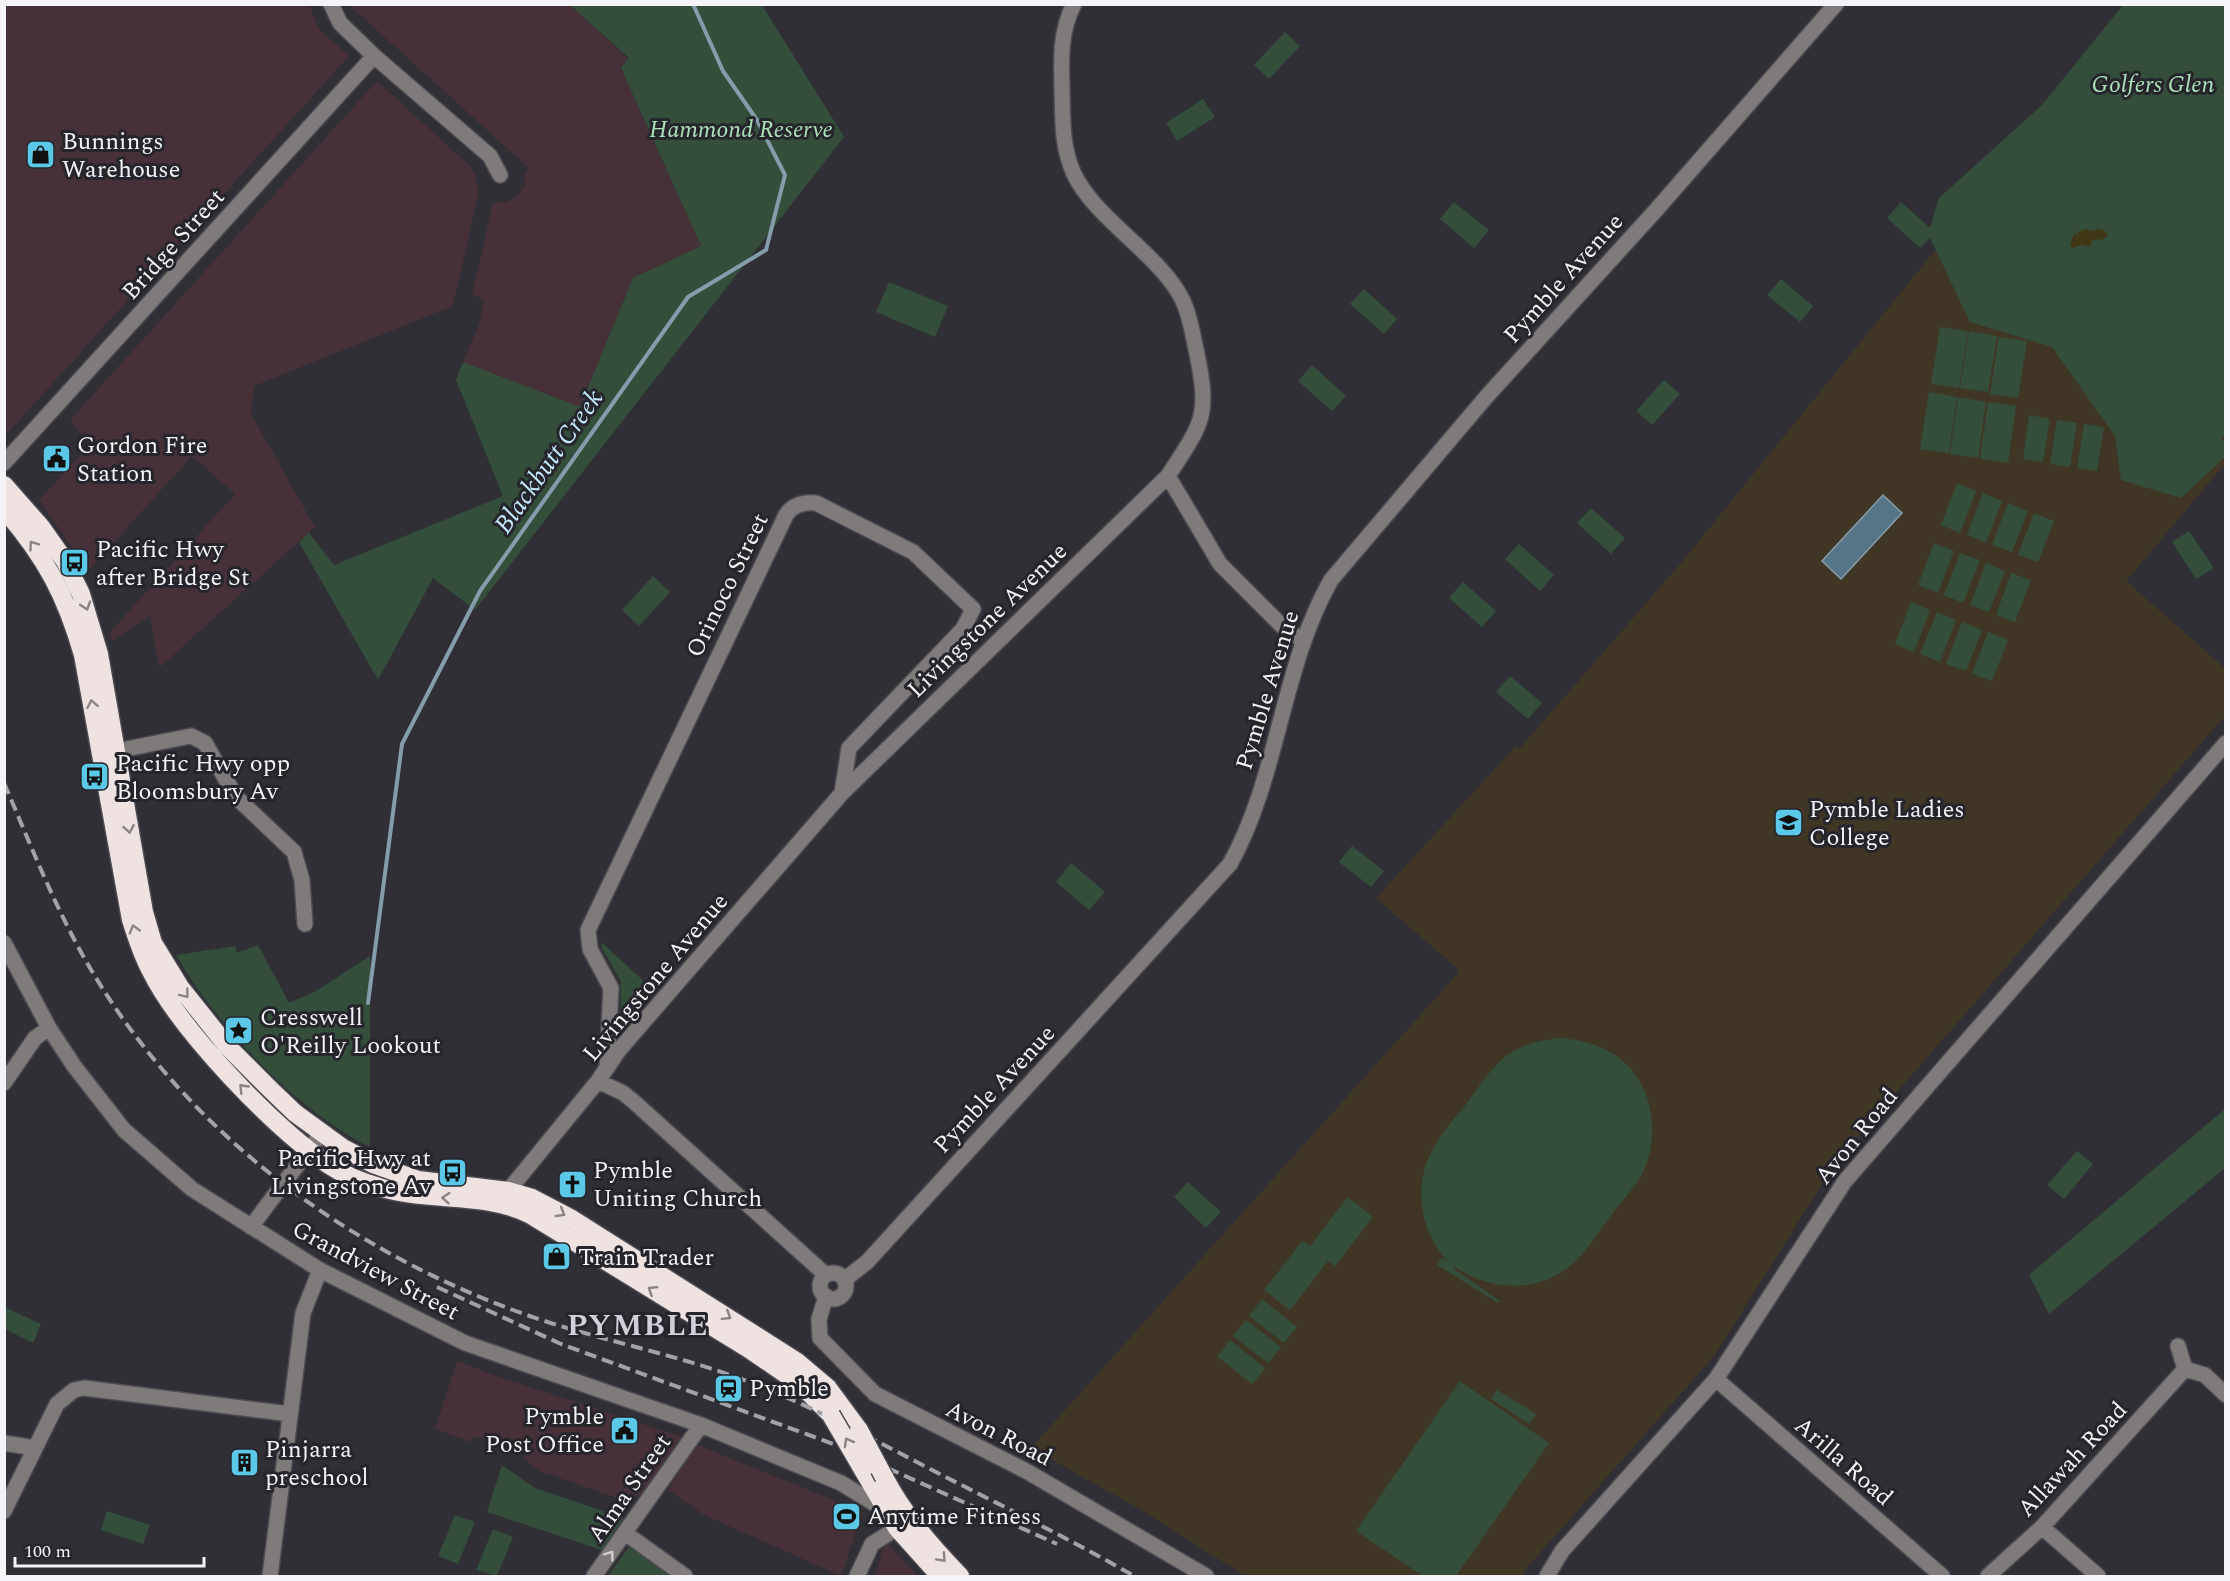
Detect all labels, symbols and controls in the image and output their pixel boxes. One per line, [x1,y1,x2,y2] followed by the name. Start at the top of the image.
[2092,67,2215,103] park label: Golfers Glen
[649,112,833,148] park label: Hammond Reserve
[62,124,180,188] place label: Bunnings Warehouse
[25,139,57,171] shop icon: Bunnings Warehouse
[114,181,234,309] street label: Bridge Street
[1495,205,1632,352] street label: Pymble Avenue
[484,381,614,542] water label: Blackbutt Creek
[77,428,207,492] place label: Gordon Fire Station
[40,443,72,475] public building icon: Gordon Fire Station
[677,507,778,664] street label: Orinoco Street
[96,532,250,596] place label: Pacific Hwy after Bridge St
[899,535,1076,707] street label: Livingstone Avenue
[29,541,40,552] one-way arrow
[59,547,91,579] bus stop icon: Pacific Hwy after Bridge St
[78,600,91,611] one-way arrow
[1227,606,1309,774] street label: Pymble Avenue
[86,699,99,709] one-way arrow
[116,746,290,810] place label: Pacific Hwy opp Bloomsbury Av
[79,761,111,793] bus stop icon: Pacific Hwy opp Bloomsbury Av
[1809,792,1965,856] place label: Pymble Ladies College
[1772,807,1804,839] school or university icon: Pymble Ladies College
[122,824,135,834] one-way arrow
[574,885,737,1070] street label: Livingstone Avenue
[129,924,141,935] one-way arrow
[178,987,189,998] one-way arrow
[260,1000,441,1064] place label: Cresswell O'Reilly Lookout
[223,1015,255,1047] place icon: Cresswell O'Reilly Lookout
[925,1017,1064,1162] street label: Pymble Avenue
[1806,1080,1907,1193] street label: Avon Road
[239,1084,250,1094] one-way arrow
[271,1141,432,1205] place label: Pacific Hwy at Livingstone Av
[593,1153,762,1217] place label: Pymble Uniting Church
[436,1156,468,1188] bus stop icon: Pacific Hwy at Livingstone Av
[556,1168,588,1200] church icon: Pymble Uniting Church
[442,1192,451,1205] one-way arrow
[555,1205,565,1217] one-way arrow
[285,1212,466,1330] street label: Grandview Street
[578,1240,714,1276] place label: Train Trader
[541,1241,573,1273] shop icon: Train Trader
[648,1286,658,1298] one-way arrow
[567,1303,709,1349] district label: PYMBLE
[721,1309,731,1321] one-way arrow
[749,1371,829,1407] place label: Pymble
[712,1372,744,1404] station icon: Pymble
[939,1392,1058,1476] street label: Avon Road
[2009,1394,2136,1526] street label: Allawah Road
[485,1399,604,1463] place label: Pymble Post Office
[1786,1408,1901,1515] street label: Arilla Road
[609,1414,641,1446] public building icon: Pymble Post Office
[579,1427,681,1551] street label: Alma Street
[265,1432,369,1496] place label: Pinjarra preschool
[844,1438,855,1448] one-way arrow
[228,1447,260,1479] building icon: Pinjarra preschool
[867,1499,1041,1535] place label: Anytime Fitness
[830,1500,862,1532] sports icon: Anytime Fitness
[15,1530,204,1568] scale bar
[24,1538,71,1565] text: 100 m
[602,1550,613,1561] one-way arrow
[935,1551,946,1561] one-way arrow

